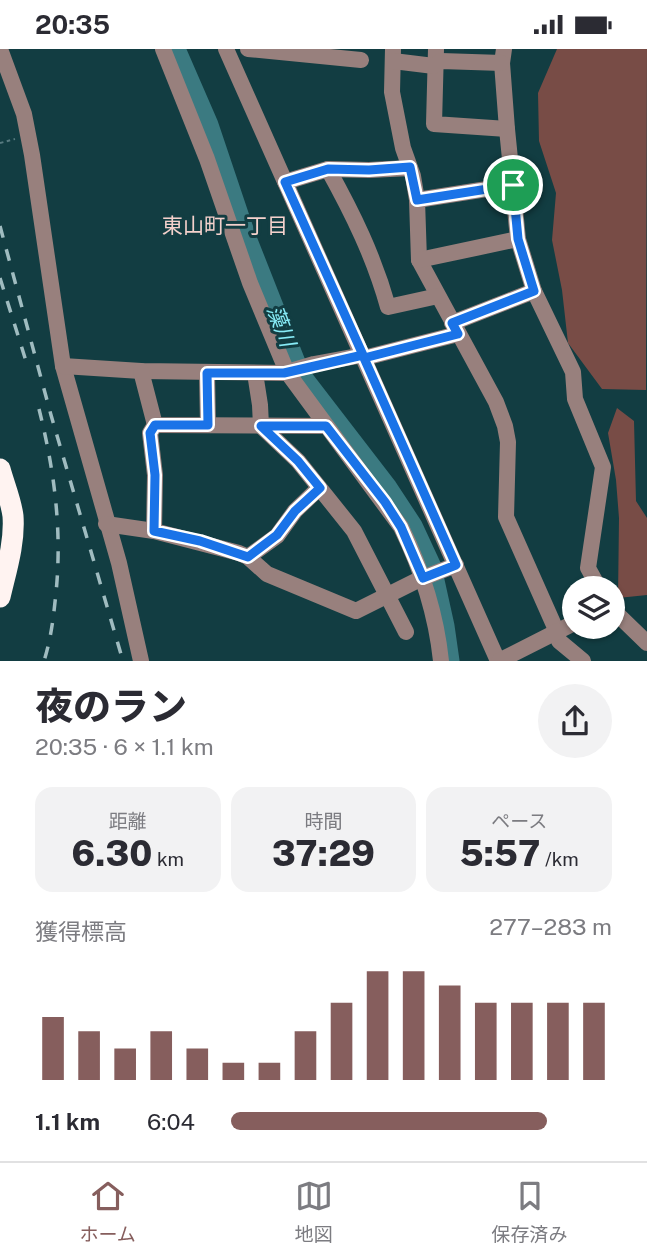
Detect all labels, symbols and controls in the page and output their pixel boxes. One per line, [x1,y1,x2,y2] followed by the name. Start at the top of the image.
[35,9,110,40] text: 20:35
[483,155,543,215] pin
[494,166,532,204] icon: arrive
[162,213,288,238] district label: 東山町一丁目
[262,302,301,352] water label: 藻川
[562,576,625,639] map controls
[562,576,625,639] button: layers
[35,684,187,729] text: 夜のラン
[538,684,612,758] button: share
[35,733,214,760] text: 20:35 · 6 × 1.1 km
[109,810,147,832] text: 距離
[304,810,343,832] text: 時間
[491,810,547,832] text: ペース
[72,833,152,874] text: 6.30
[272,833,375,874] text: 37:29
[460,833,540,874] text: 5:57
[152,848,184,870] text: km
[540,848,579,870] text: /km
[489,913,612,940] text: 277–283 m
[35,918,127,945] text: 獲得標高
[35,1108,100,1135] text: 1.1 km
[147,1108,195,1135] text: 6:04
[79,1177,136,1246] tab: ホーム
[295,1177,333,1246] tab: 地図
[492,1177,568,1246] tab: 保存済み

